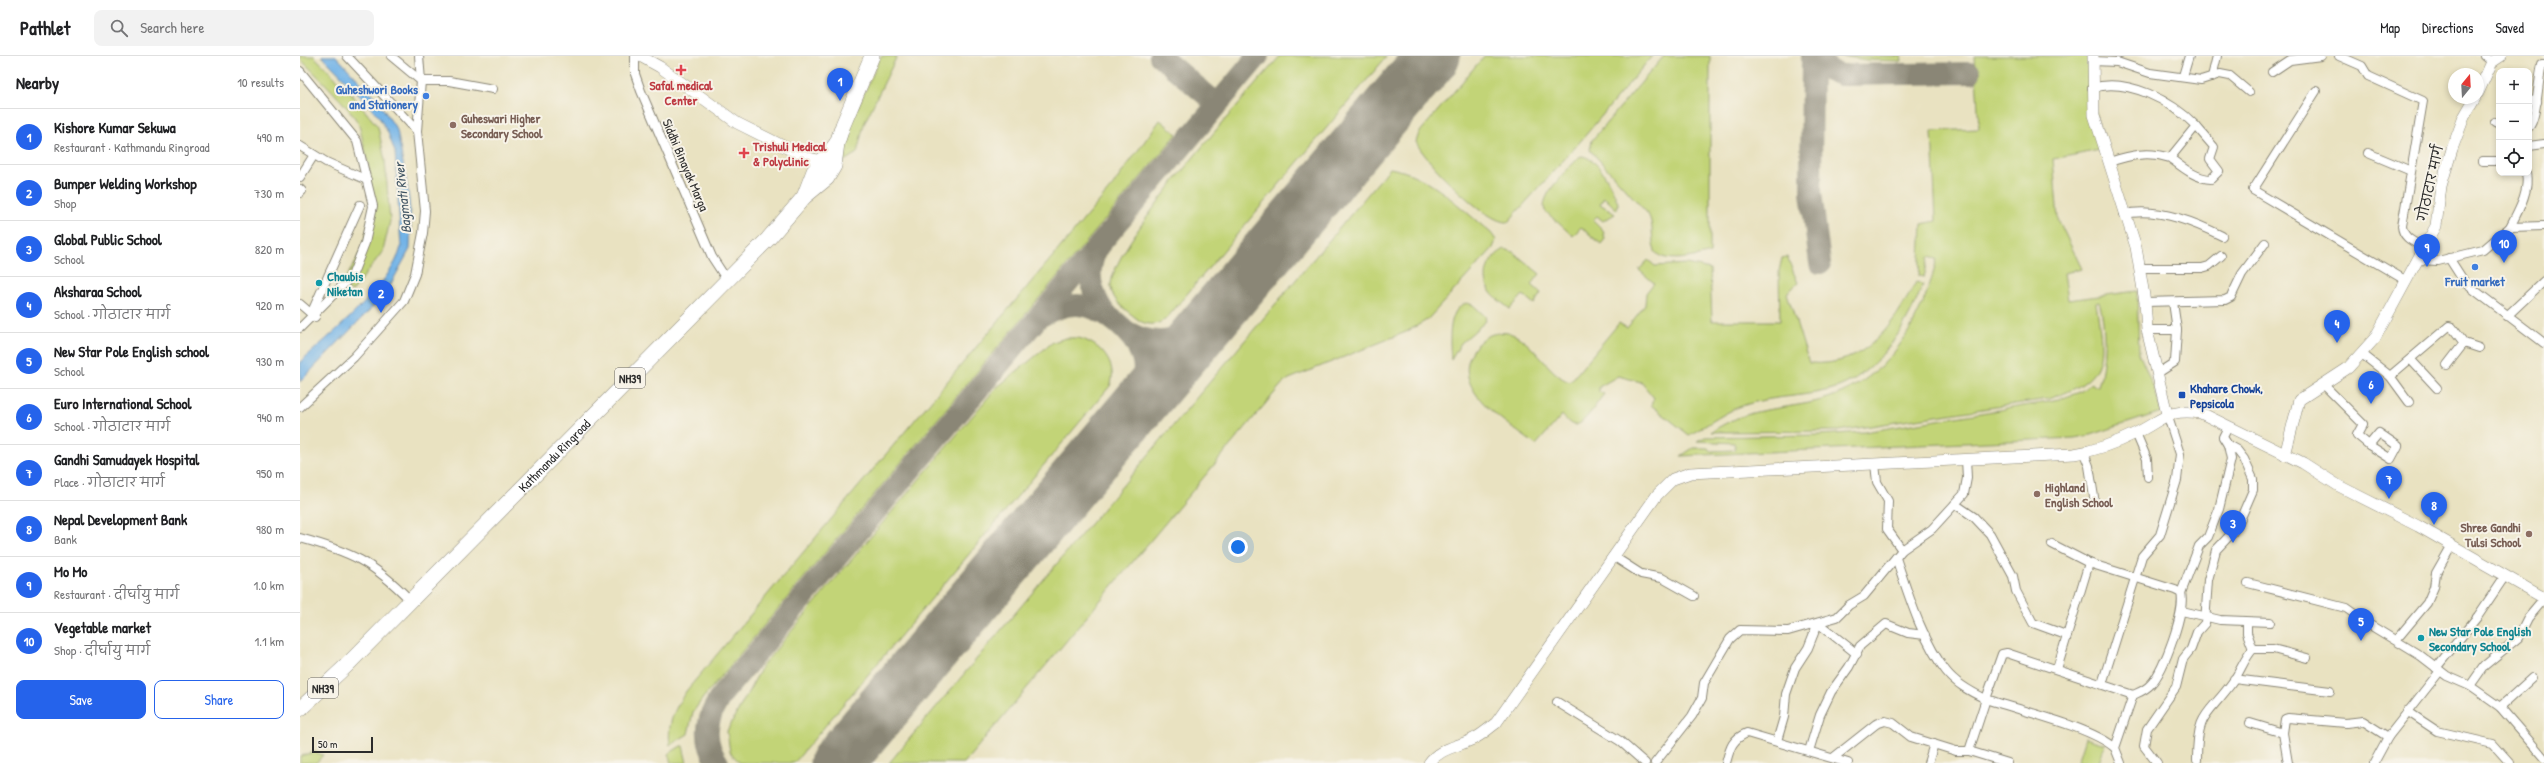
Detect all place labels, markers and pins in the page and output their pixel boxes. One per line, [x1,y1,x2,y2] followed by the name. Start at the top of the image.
[675,64,687,76] marker: Safal medical Center
[827,68,853,101] pin: 1
[650,76,713,109] place label: Safal medical Center
[336,80,418,114] place label: Guheshwori Books and Stationery
[421,91,431,101] marker: Guheshwori Books and Stationery
[461,109,543,143] place label: Guheswari Higher Secondary School
[448,120,458,130] marker: Guheswari Higher Secondary School
[752,137,827,171] place label: Trishuli Medical & Polyclinic
[738,147,750,159] marker: Trishuli Medical & Polyclinic
[2491,230,2517,263] pin: 10
[2414,234,2440,267] pin: 9
[2470,262,2480,272] marker: Fruit market
[327,267,363,300] place label: Chaubis Niketan
[2444,272,2505,290] place label: Fruit market
[314,278,324,288] marker: Chaubis Niketan
[368,280,394,313] pin: 2
[2324,310,2350,343] pin: 4
[2358,371,2384,404] pin: 6
[2190,379,2263,413] place label: Khahare Chowk, Pepsicola
[2177,390,2187,400] marker: Khahare Chowk, Pepsicola
[2376,466,2402,499] pin: 7
[2045,478,2113,512] place label: Highland English School
[2032,489,2042,499] marker: Highland English School
[2421,492,2447,525] pin: 8
[2220,510,2246,543] pin: 3
[2461,518,2522,551] place label: Shree Gandhi Tulsi School
[2524,529,2534,539] marker: Shree Gandhi Tulsi School
[2348,608,2374,641] pin: 5
[2429,622,2532,656] place label: New Star Pole English Secondary School
[2416,633,2426,643] marker: New Star Pole English Secondary School

